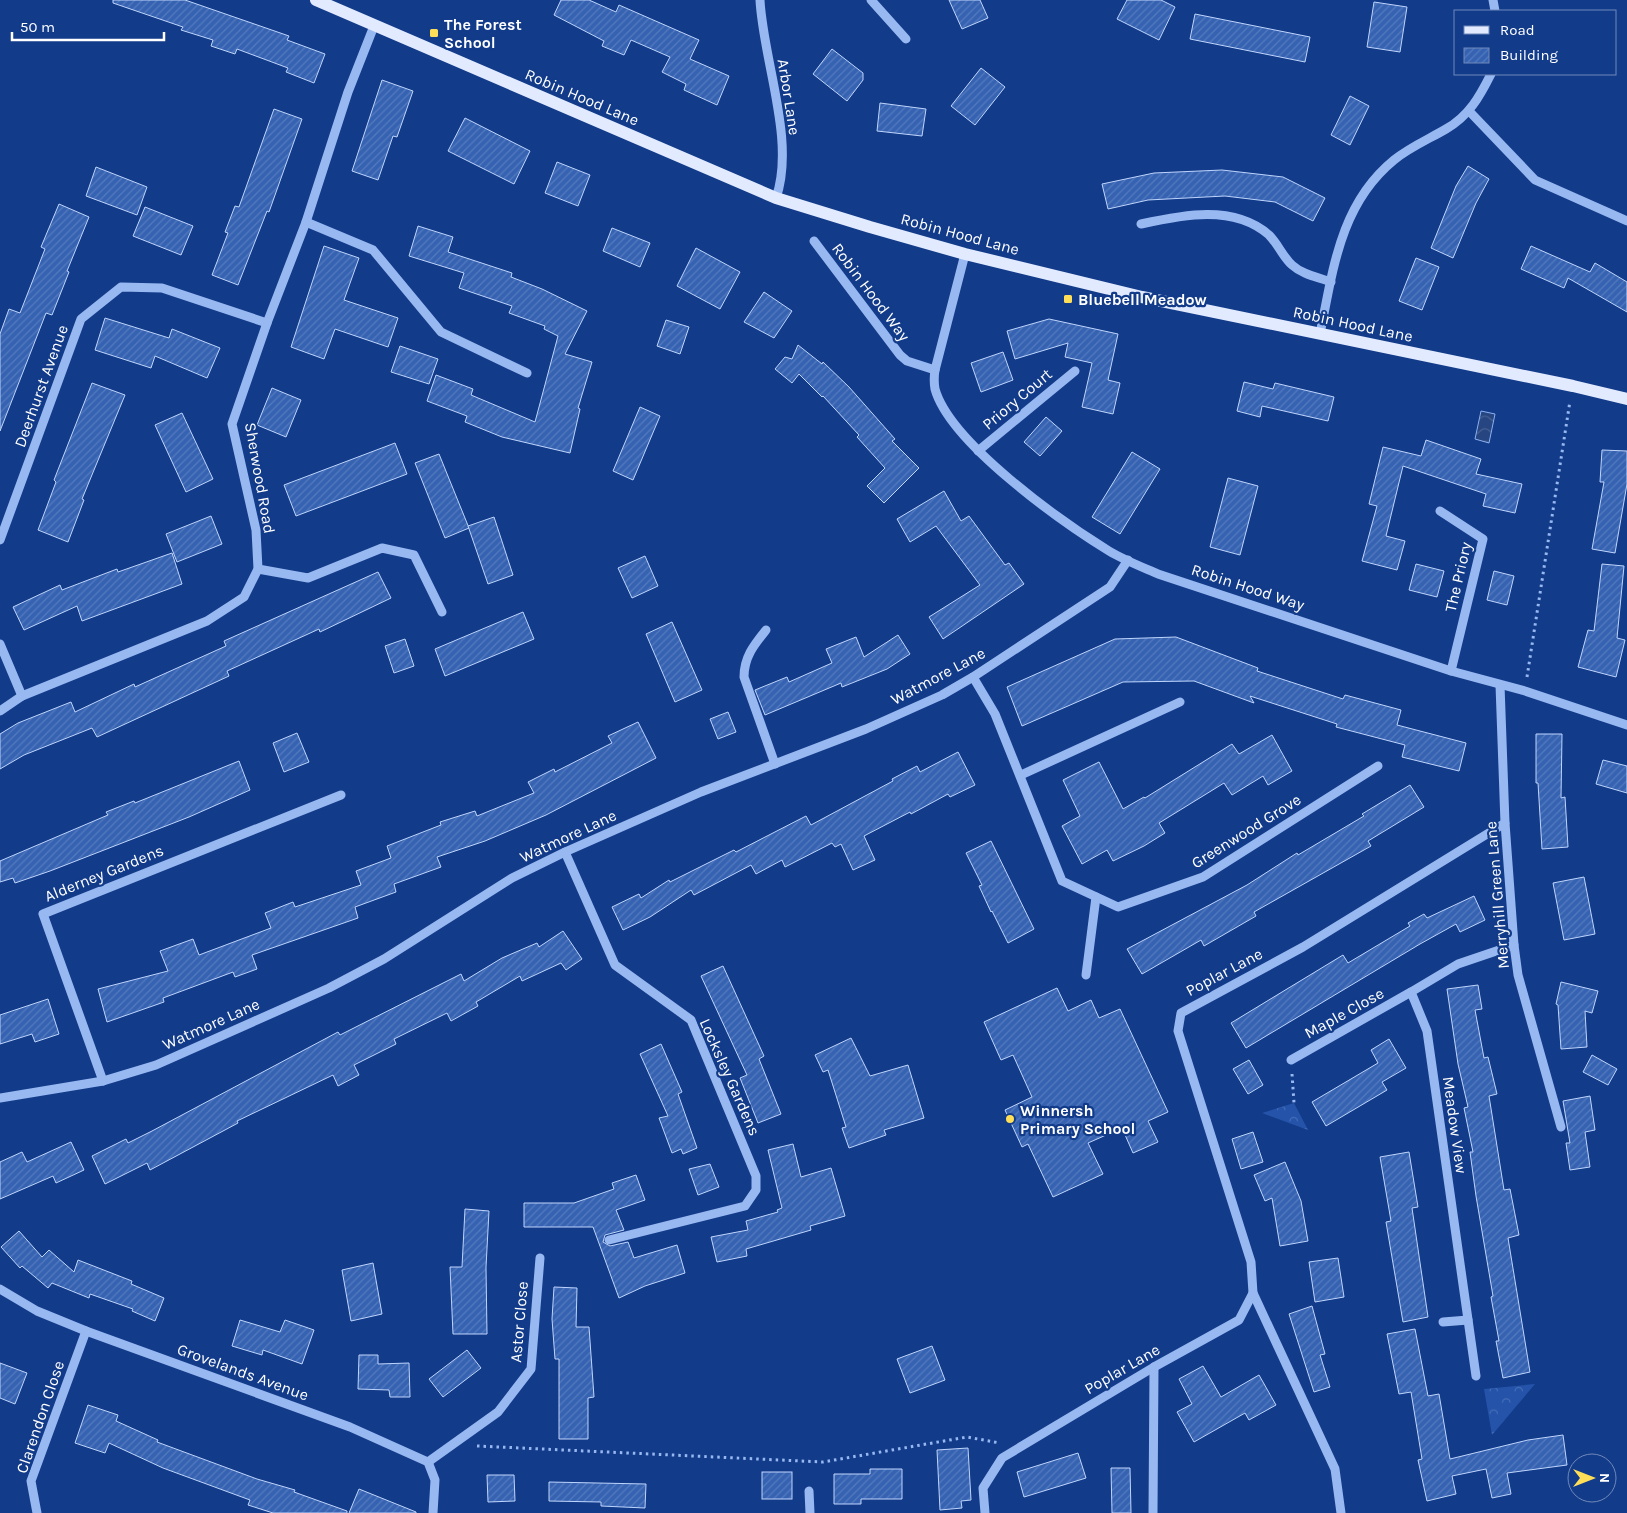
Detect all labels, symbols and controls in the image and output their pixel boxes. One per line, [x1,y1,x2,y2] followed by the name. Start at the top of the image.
[12,10,165,42] scale bar
[1454,10,1617,75] legend
[444,15,522,52] place label: The Forest School
[20,18,55,36] text: 50 m
[1500,21,1535,39] text: Road
[428,27,440,39] marker: The Forest School
[1500,46,1558,64] text: Building
[774,58,804,136] street label: Arbor Lane
[522,64,642,130] street label: Robin Hood Lane
[899,209,1021,259] street label: Robin Hood Lane
[828,239,914,345] street label: Robin Hood Way
[1078,290,1207,309] place label: Bluebell Meadow
[1062,293,1074,305] marker: Bluebell Meadow
[1291,302,1415,346] street label: Robin Hood Lane
[10,322,72,450] street label: Deerhurst Avenue
[978,364,1056,434] street label: Priory Court
[241,421,279,535] street label: Sherwood Road
[1441,540,1475,614] street label: The Priory
[1189,560,1307,614] street label: Robin Hood Way
[887,643,989,709] street label: Watmore Lane
[1188,790,1304,872] street label: Greenwood Grove
[517,805,619,867] street label: Watmore Lane
[1481,820,1513,970] street label: Merryhill Green Lane
[42,840,166,906] street label: Alderney Gardens
[1182,944,1266,1000] street label: Poplar Lane
[1301,983,1387,1043] street label: Maple Close
[159,994,263,1054] street label: Watmore Lane
[696,1015,764,1139] street label: Locksley Gardens
[1439,1075,1471,1175] street label: Meadow View
[1020,1101,1135,1138] place label: Winnersh Primary School
[1004,1113,1016,1125] marker: Winnersh Primary School
[506,1281,532,1363] street label: Astor Close
[175,1339,311,1405] street label: Grovelands Avenue
[1081,1340,1163,1398] street label: Poplar Lane
[12,1358,68,1476] street label: Clarendon Close
[1567,1453,1617,1503] north arrow
[1596,1473,1613,1483] text: N

